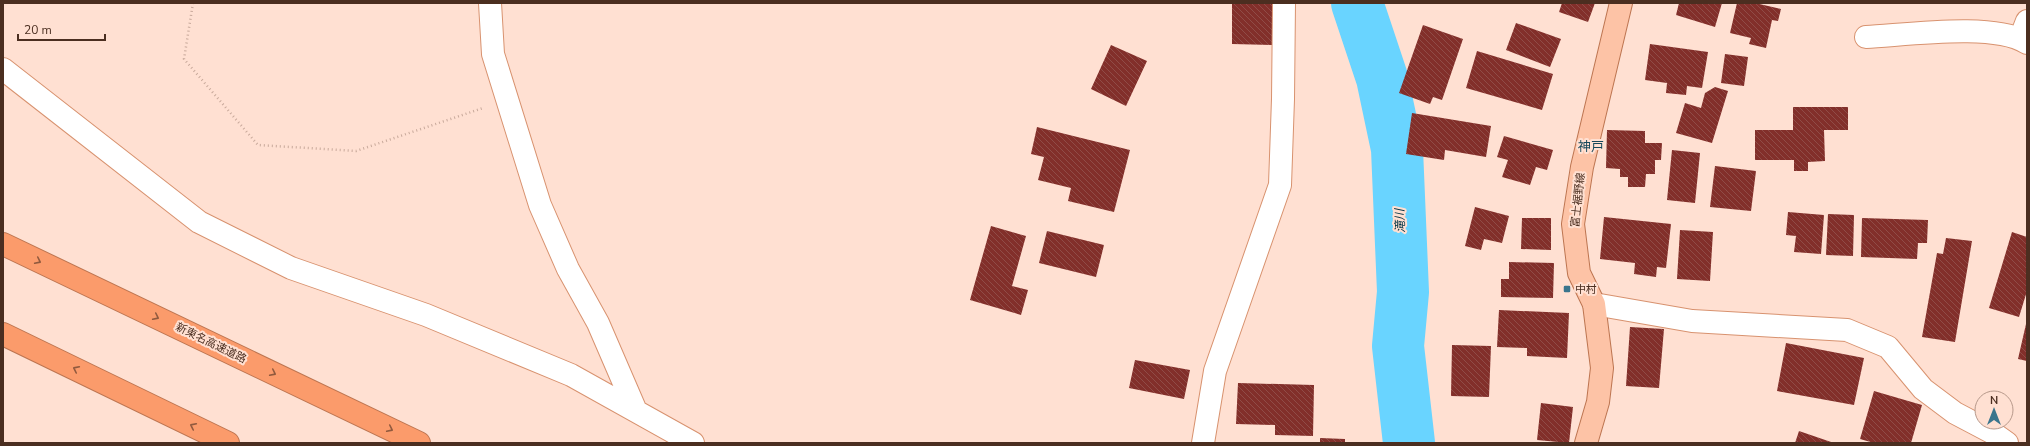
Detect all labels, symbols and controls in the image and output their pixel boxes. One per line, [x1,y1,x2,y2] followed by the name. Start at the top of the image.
[18,16,105,42] scale bar
[24,22,52,38] text: 20 m
[1578,138,1604,156] district label: 神戸
[1568,172,1588,228] street label: 富士裾野線
[1392,207,1408,233] water label: 滝川
[34,256,42,263] one-way arrow
[1575,282,1597,297] place label: 中村
[1562,284,1572,294] marker: 中村
[151,312,159,320] one-way arrow
[173,319,249,367] street label: 新東名高速道路
[73,366,80,374] one-way arrow
[269,368,276,376] one-way arrow
[1974,390,2014,430] north arrow
[1990,393,1998,408] text: N
[190,423,197,431] one-way arrow
[386,424,393,432] one-way arrow

